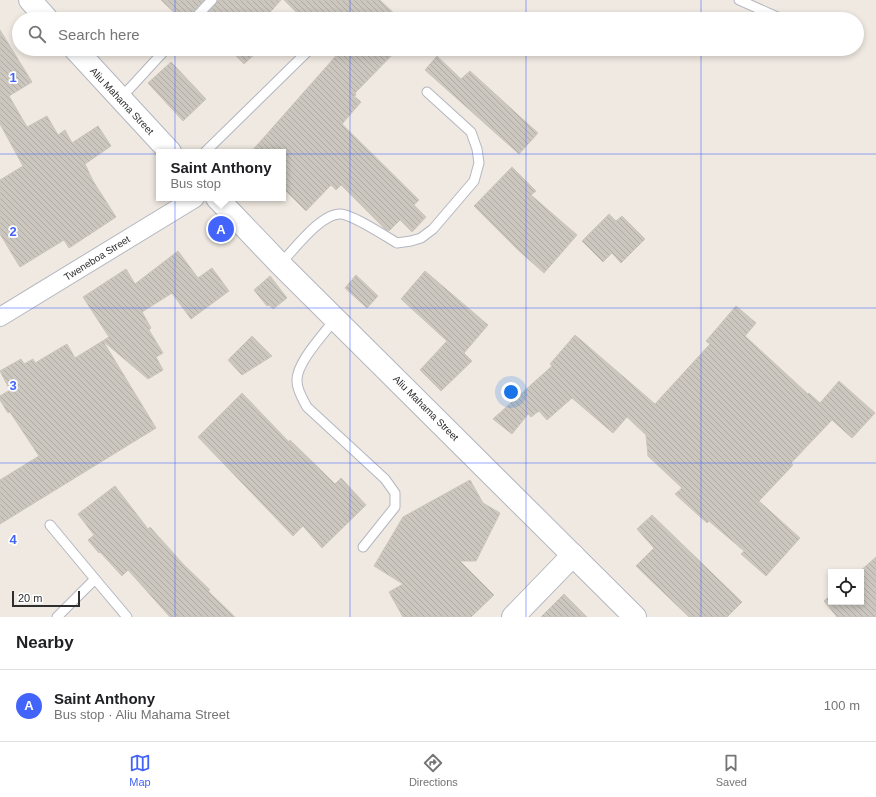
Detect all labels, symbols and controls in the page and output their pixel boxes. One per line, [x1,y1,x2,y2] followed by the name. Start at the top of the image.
[12,12,864,56] search box
[26,23,48,45] icon: search
[58,26,140,43] text: Search here
[88,65,156,137] street label: Aliu Mahama Street
[9,70,17,85] text: 1
[156,149,286,201] popup
[170,159,272,176] text: Saint Anthony
[170,176,221,191] text: Bus stop
[208,214,234,244] pin: A
[9,224,17,239] text: 2
[62,233,132,283] street label: Tweneboa Street
[391,373,461,443] street label: Aliu Mahama Street
[9,378,17,393] text: 3
[501,382,521,402] your location
[9,532,17,547] text: 4
[828,569,864,605] map controls
[828,569,864,605] button: locate
[12,589,80,608] scale bar
[18,592,42,604] text: 20 m
[16,633,74,652] text: Nearby
[54,690,155,707] text: Saint Anthony
[24,698,34,713] text: A
[824,698,860,713] text: 100 m
[54,707,230,722] text: Bus stop · Aliu Mahama Street
[129,752,151,788] tab: Map
[409,752,458,788] tab: Directions
[716,752,747,788] tab: Saved

